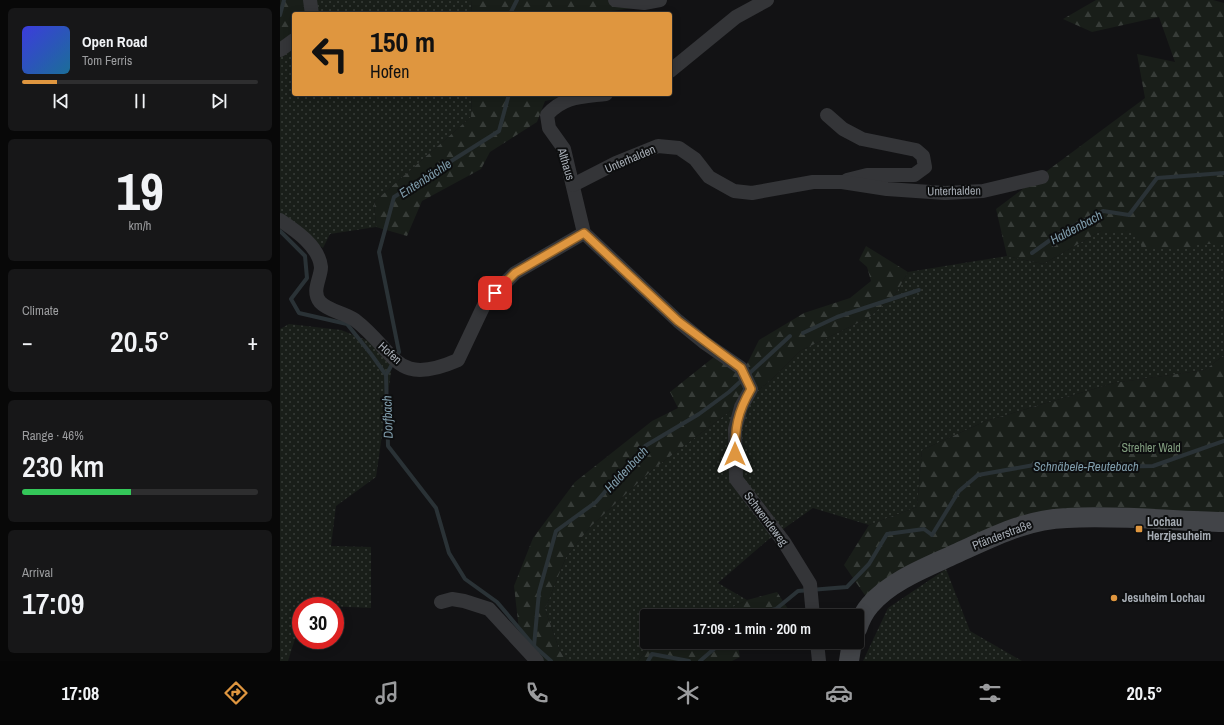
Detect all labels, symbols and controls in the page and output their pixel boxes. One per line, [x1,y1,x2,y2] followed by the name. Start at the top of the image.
[370,23,435,61] text: 150 m
[304,28,356,80] icon: left
[82,31,148,52] text: Open Road
[82,52,132,69] text: Tom Ferris
[370,59,409,84] text: Hofen
[50,90,72,112] icon: previous
[129,90,151,112] icon: pause
[208,90,230,112] icon: next
[602,141,658,177] street label: Unterhalden
[553,145,578,182] street label: Althaus
[396,155,455,202] water label: Entenbächle
[116,156,164,226] text: 19
[927,183,981,199] street label: Unterhalden
[1047,207,1105,248] water label: Haldenbach
[128,217,152,234] text: km/h
[478,276,512,310] pin
[484,282,506,304] icon: arrive
[22,302,59,319] text: Climate
[110,321,170,361] text: 20.5°
[22,327,33,357] text: −
[247,327,258,357] text: +
[375,338,405,368] street label: Hofen
[378,395,397,439] water label: Dorfbach
[22,427,84,444] text: Range · 46%
[714,433,756,475] position arrow
[1121,440,1181,456] park label: Strehler Wald
[601,443,652,496] water label: Haldenbach
[22,446,104,486] text: 230 km
[1033,458,1139,475] water label: Schnäbele-Reutebach
[740,489,792,550] street label: Schwendeweg
[1147,514,1211,544] place label: Lochau Herzjesuheim
[970,516,1034,554] street label: Pfänderstraße
[1134,524,1144,534] marker: Lochau Herzjesuheim
[22,564,53,581] text: Arrival
[22,583,84,623] text: 17:09
[1122,590,1205,606] place label: Jesuheim Lochau
[1109,593,1119,603] marker: Jesuheim Lochau
[292,597,344,649] speed limit sign: 30
[693,618,811,639] text: 17:09 · 1 min · 200 m
[222,679,250,707] icon: directions
[373,679,401,707] icon: music
[523,679,551,707] icon: phone
[674,679,702,707] icon: climate
[825,679,853,707] icon: car
[976,679,1004,707] icon: filters
[61,681,99,706] text: 17:08
[1127,681,1163,706] text: 20.5°

